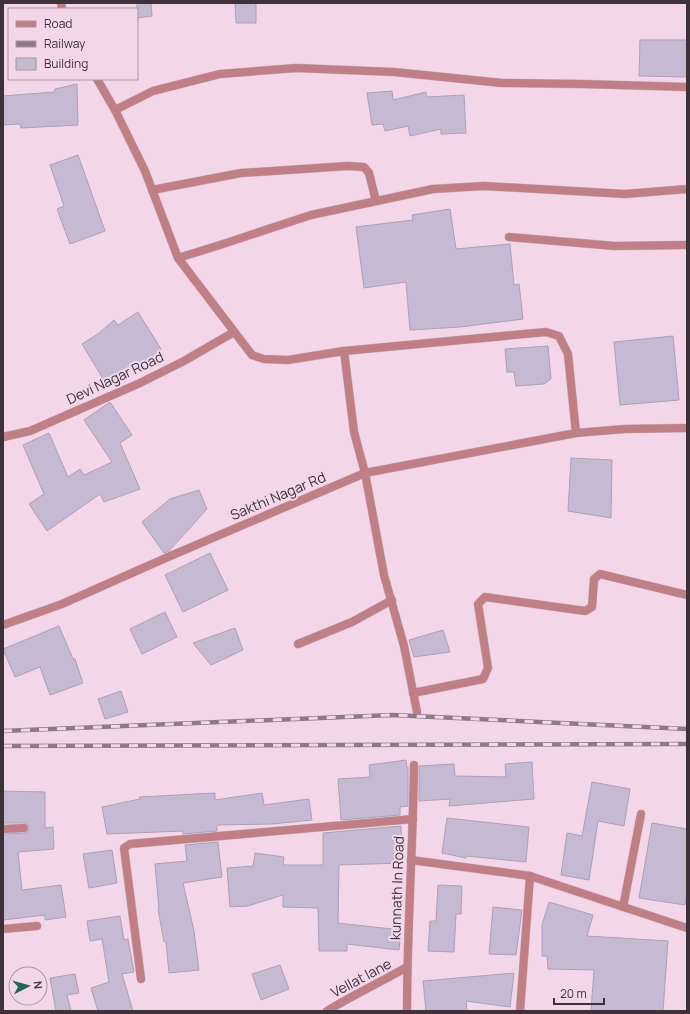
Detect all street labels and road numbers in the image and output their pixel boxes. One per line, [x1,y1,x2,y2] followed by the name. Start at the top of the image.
[63,347,166,408] street label: Devi Nagar Road
[227,467,328,524] street label: Sakthi Nagar Rd
[385,836,408,940] street label: kunnath ln Road
[327,954,394,1001] street label: Vellat lane

